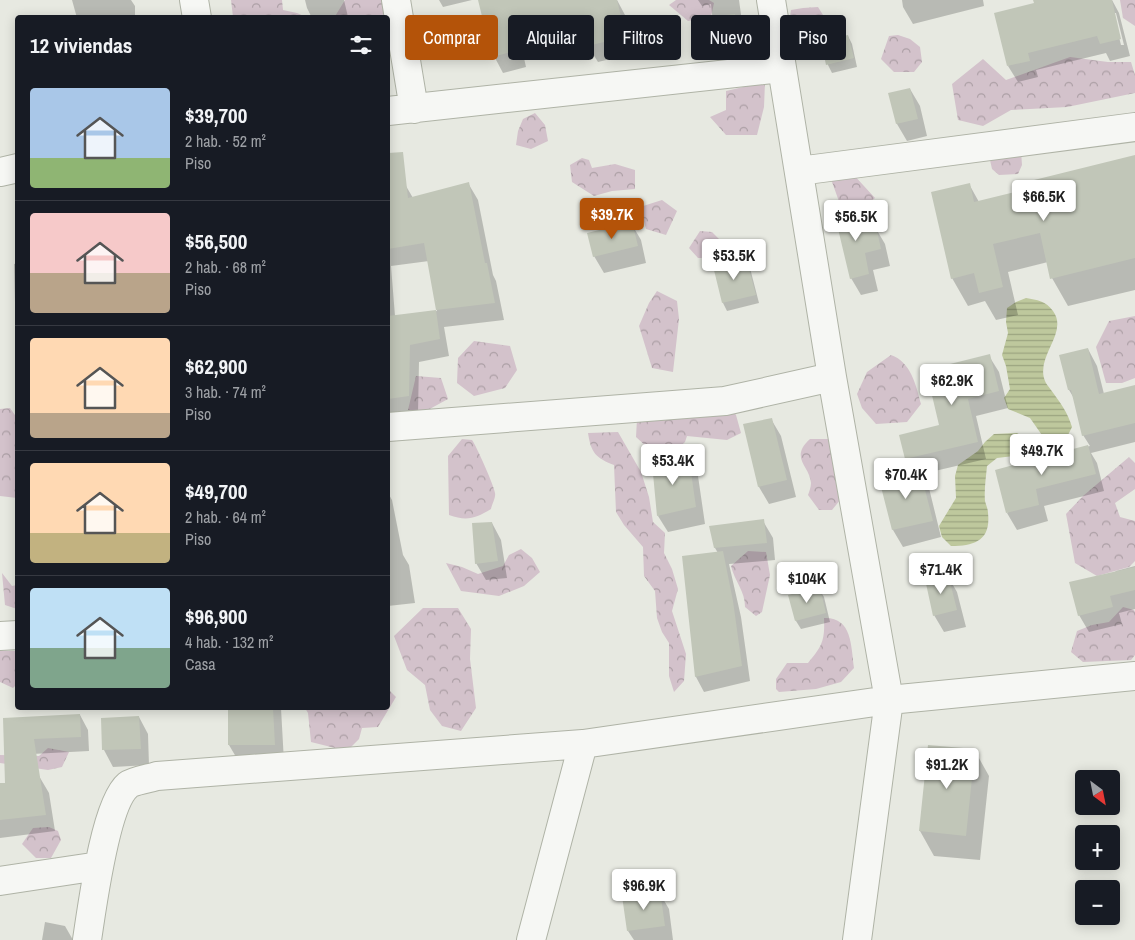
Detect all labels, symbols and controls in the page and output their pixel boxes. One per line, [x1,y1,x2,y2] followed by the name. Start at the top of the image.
[405,15,498,60] chip: Comprar
[508,15,594,60] chip: Alquilar
[604,15,681,60] chip: Filtros
[691,15,770,60] chip: Nuevo
[780,15,846,60] chip: Piso
[30,31,132,60] text: 12 viviendas
[347,31,375,59] icon: filters
[185,101,247,130] text: $39,700
[70,108,130,168] icon: home
[185,130,266,152] text: 2 hab. · 52 m²
[185,152,211,174] text: Piso
[1003,180,1085,222] pin: $66.5K
[1023,185,1065,207] text: $66.5K
[571,198,653,240] pin: $39.7K
[815,200,897,242] pin: $56.5K
[591,203,633,225] text: $39.7K
[835,205,877,227] text: $56.5K
[185,227,247,256] text: $56,500
[70,233,130,293] icon: home
[693,238,775,281] pin: $53.5K
[713,244,755,266] text: $53.5K
[185,256,266,278] text: 2 hab. · 68 m²
[185,278,211,300] text: Piso
[185,352,247,381] text: $62,900
[70,358,130,418] icon: home
[911,364,993,406] pin: $62.9K
[931,369,973,391] text: $62.9K
[185,381,266,403] text: 3 hab. · 74 m²
[185,403,211,425] text: Piso
[1001,434,1083,476] pin: $49.7K
[1021,439,1063,461] text: $49.7K
[632,444,714,486] pin: $53.4K
[652,449,694,471] text: $53.4K
[865,458,947,500] pin: $70.4K
[885,463,927,485] text: $70.4K
[185,477,247,506] text: $49,700
[70,483,130,543] icon: home
[185,506,266,528] text: 2 hab. · 64 m²
[185,528,211,550] text: Piso
[900,552,982,595] pin: $71.4K
[920,558,962,580] text: $71.4K
[772,562,842,604] pin: $104K
[788,567,826,589] text: $104K
[185,602,247,631] text: $96,900
[70,608,130,668] icon: home
[185,631,273,653] text: 4 hab. · 132 m²
[185,653,216,675] text: Casa
[906,748,988,790] pin: $91.2K
[926,753,968,775] text: $91.2K
[1075,770,1120,815] north arrow
[1075,770,1120,925] map controls
[1075,825,1120,870] button: +
[603,868,685,911] pin: $96.9K
[623,874,665,896] text: $96.9K
[1075,880,1120,925] button: −

